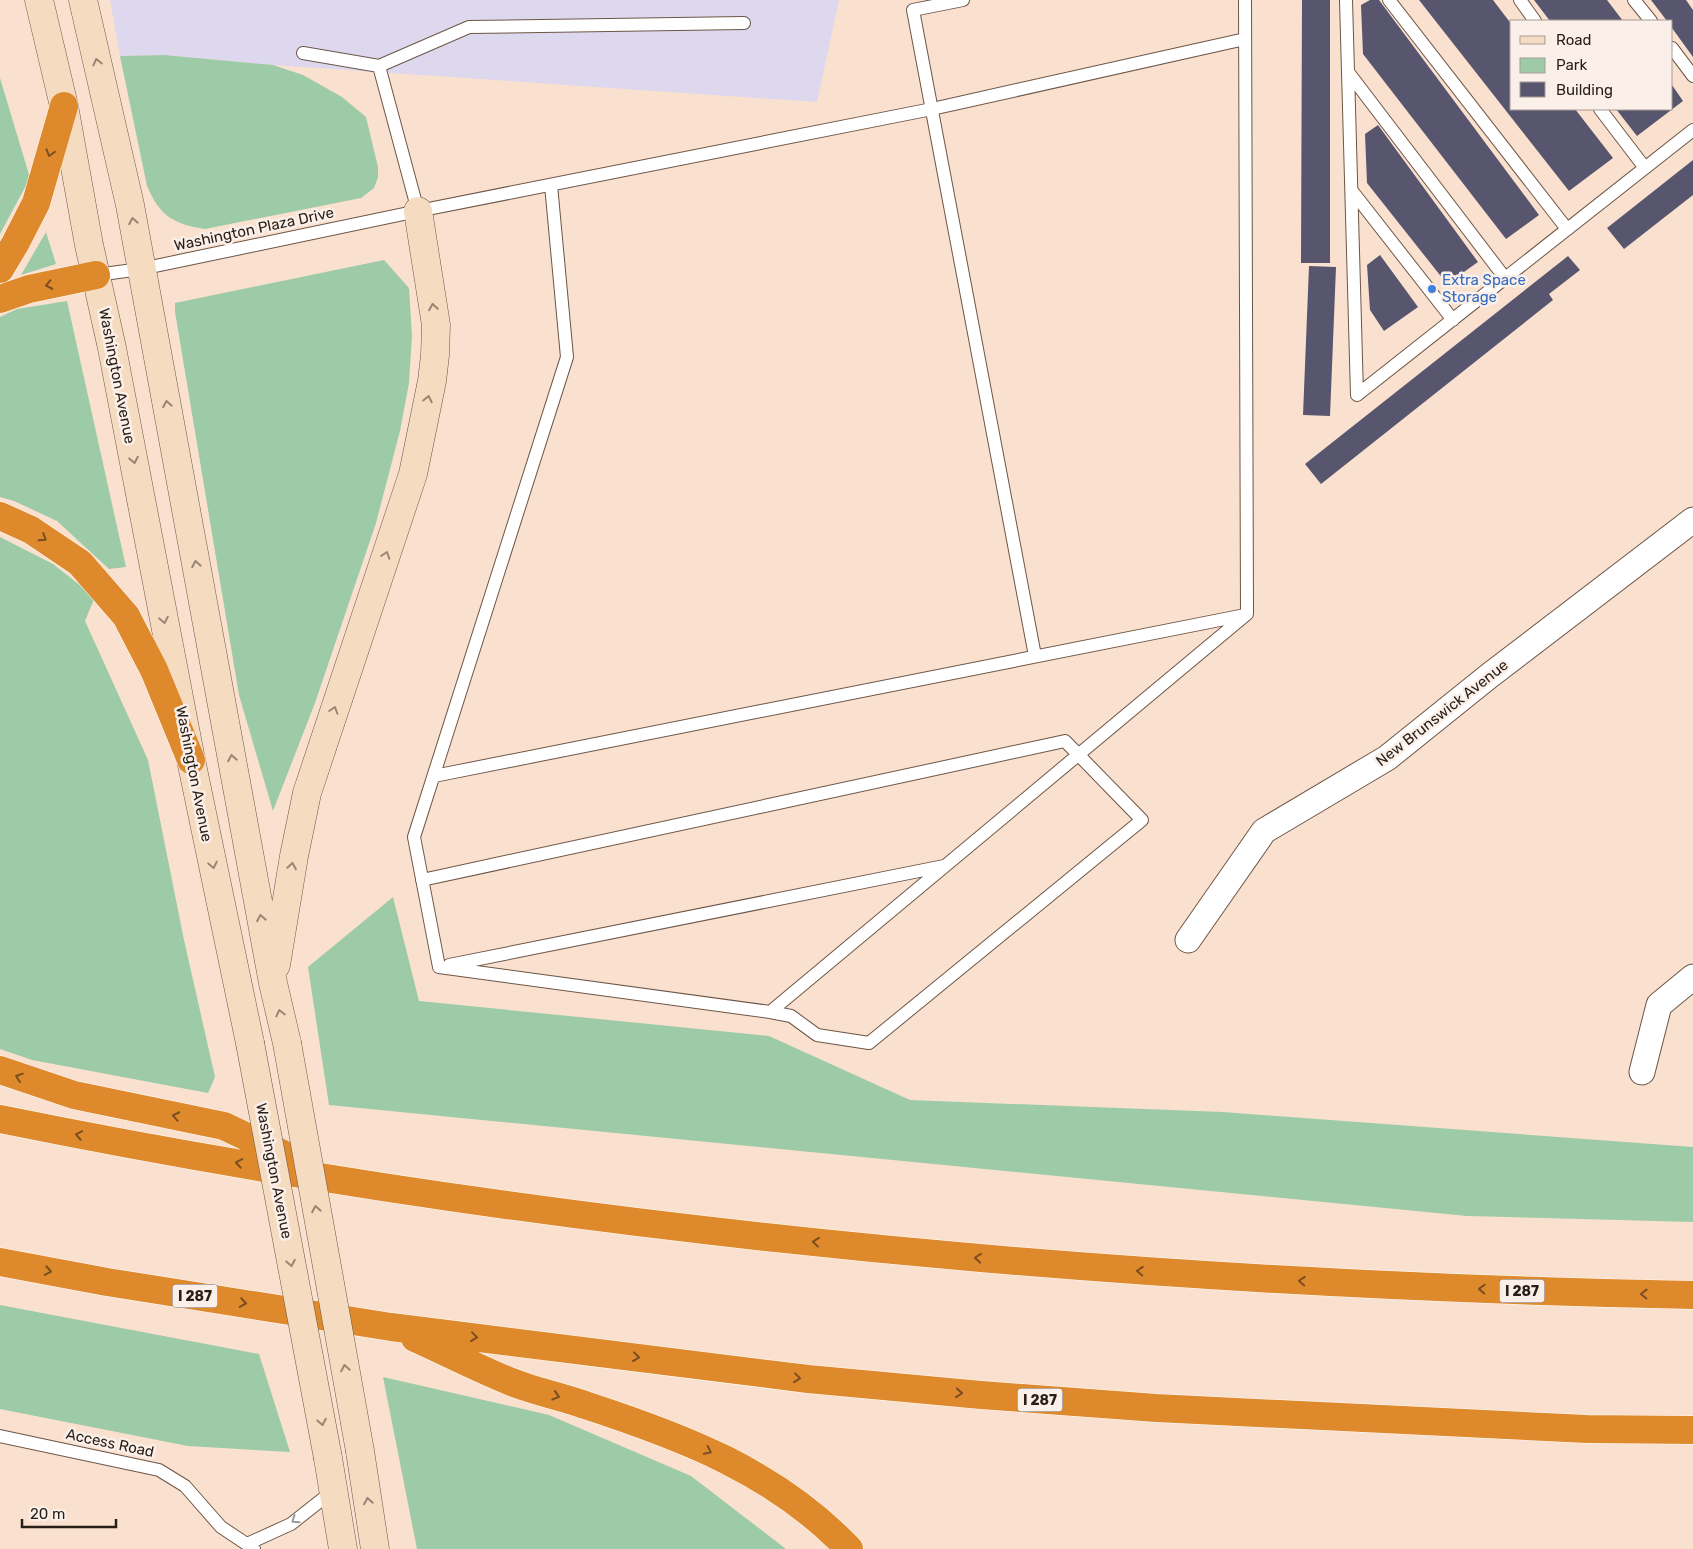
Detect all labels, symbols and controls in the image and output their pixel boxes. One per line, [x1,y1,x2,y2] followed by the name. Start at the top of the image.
[1510,20,1673,110] legend
[1556,31,1592,49] text: Road
[1556,56,1587,74] text: Park
[92,58,103,67] one-way arrow
[1556,81,1613,99] text: Building
[46,149,56,157] one-way arrow
[172,203,336,255] street label: Washington Plaza Drive
[129,216,139,225] one-way arrow
[1442,271,1526,306] place label: Extra Space Storage
[44,279,53,290] one-way arrow
[1426,283,1438,295] marker: Extra Space Storage
[428,302,439,310] one-way arrow
[95,307,139,445] street label: Washington Avenue
[422,395,433,403] one-way arrow
[162,400,172,409] one-way arrow
[128,456,138,465] one-way arrow
[38,532,47,541] one-way arrow
[380,552,390,560] one-way arrow
[192,560,202,568] one-way arrow
[158,616,169,624] one-way arrow
[1372,656,1512,770] street label: New Brunswick Avenue
[172,705,216,843] street label: Washington Avenue
[328,706,338,714] one-way arrow
[227,754,237,763] one-way arrow
[207,861,218,870] one-way arrow
[286,862,296,871] one-way arrow
[256,914,266,923] one-way arrow
[275,1009,286,1018] one-way arrow
[15,1073,24,1083] one-way arrow
[252,1102,296,1240] street label: Washington Avenue
[172,1112,181,1122] one-way arrow
[75,1131,83,1141] one-way arrow
[235,1159,243,1169] one-way arrow
[312,1204,322,1213] one-way arrow
[812,1237,820,1248] one-way arrow
[974,1252,982,1263] one-way arrow
[286,1258,296,1267] one-way arrow
[44,1265,52,1275] one-way arrow
[1136,1265,1144,1276] one-way arrow
[1298,1275,1306,1286] one-way arrow
[1500,1280,1544,1302] road number: I 287
[172,1284,218,1308] road number: I 287
[1478,1284,1486,1295] one-way arrow
[1640,1289,1648,1300] one-way arrow
[238,1298,247,1308] one-way arrow
[471,1331,479,1342] one-way arrow
[632,1351,640,1362] one-way arrow
[341,1364,351,1373] one-way arrow
[793,1372,801,1382] one-way arrow
[955,1387,963,1398] one-way arrow
[1018,1388,1062,1412] road number: I 287
[551,1390,559,1400] one-way arrow
[316,1418,326,1427] one-way arrow
[64,1425,156,1461] street label: Access Road
[703,1445,712,1455] one-way arrow
[22,1496,116,1528] scale bar
[363,1496,373,1505] one-way arrow
[30,1505,65,1523] text: 20 m
[291,1514,301,1523] one-way arrow

